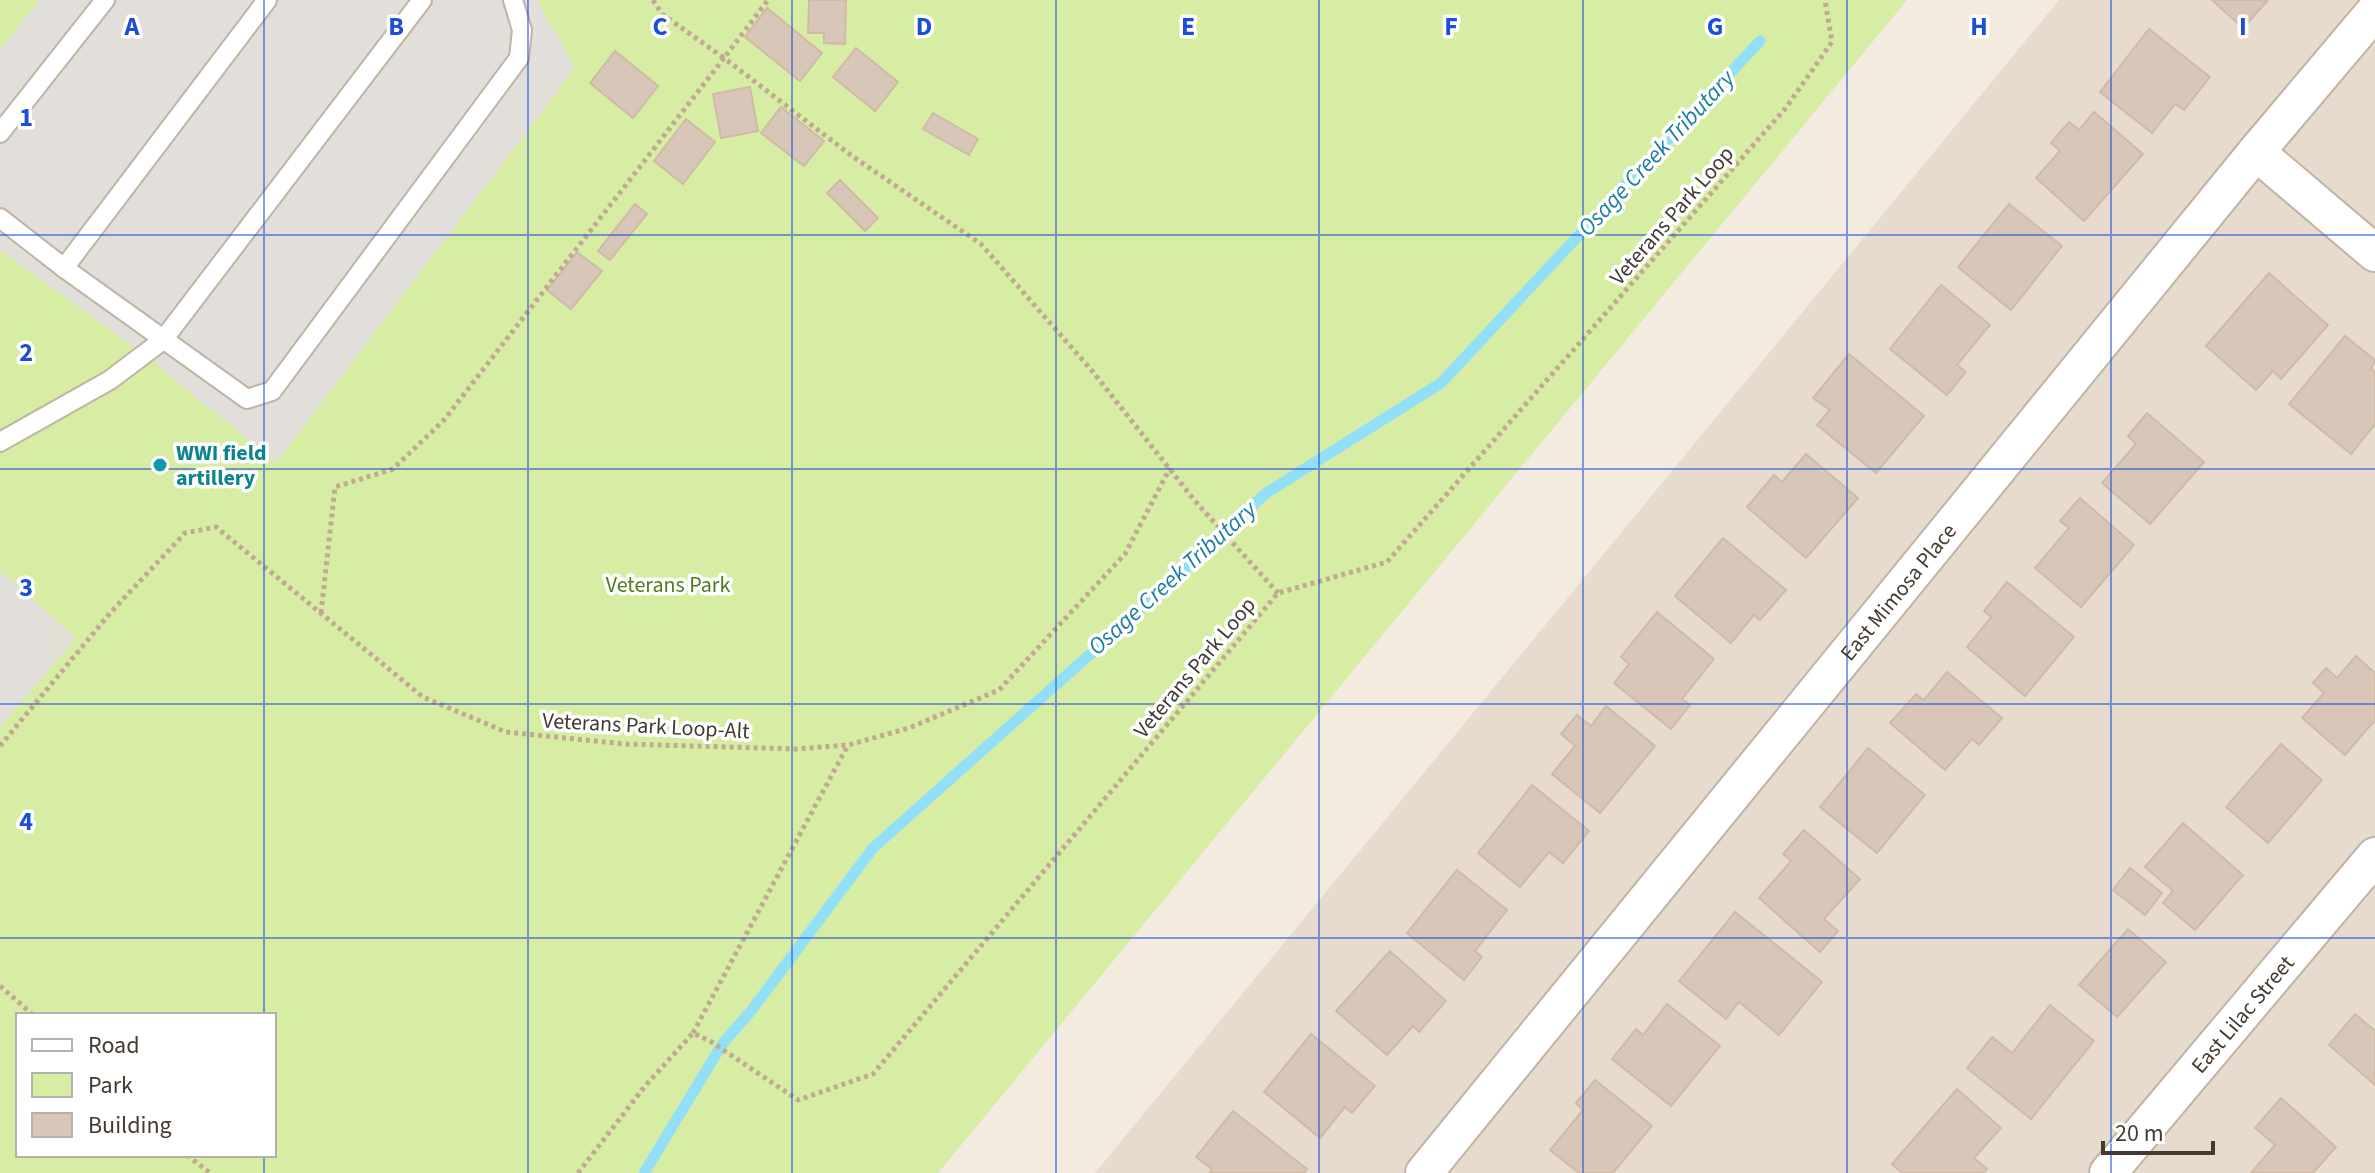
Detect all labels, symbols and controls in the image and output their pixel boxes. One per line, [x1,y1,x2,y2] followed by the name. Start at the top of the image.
[124,8,141,45] text: A
[388,8,404,45] text: B
[652,8,668,45] text: C
[916,8,932,45] text: D
[1181,8,1195,45] text: E
[1444,8,1458,45] text: F
[1707,8,1723,45] text: G
[1970,8,1988,45] text: H
[2239,8,2247,45] text: I
[1570,61,1744,244] water label: Osage Creek Tributary
[19,99,33,136] text: 1
[1602,139,1741,292] street label: Veterans Park Loop
[19,334,33,371] text: 2
[176,437,267,494] place label: WWI field artillery
[151,456,169,474] marker: WWI field artillery
[1080,492,1265,664] water label: Osage Creek Tributary
[1833,516,1964,668] street label: East Mimosa Place
[19,569,33,606] text: 3
[606,569,730,601] park label: Veterans Park
[1126,590,1263,745] street label: Veterans Park Loop
[541,705,751,747] street label: Veterans Park Loop-Alt
[19,803,33,840] text: 4
[2184,948,2302,1081] street label: East Lilac Street
[16,1013,276,1157] legend
[88,1028,140,1063] text: Road
[88,1068,133,1103] text: Park
[2103,1105,2213,1155] scale bar
[88,1108,172,1143] text: Building
[2115,1116,2164,1151] text: 20 m

